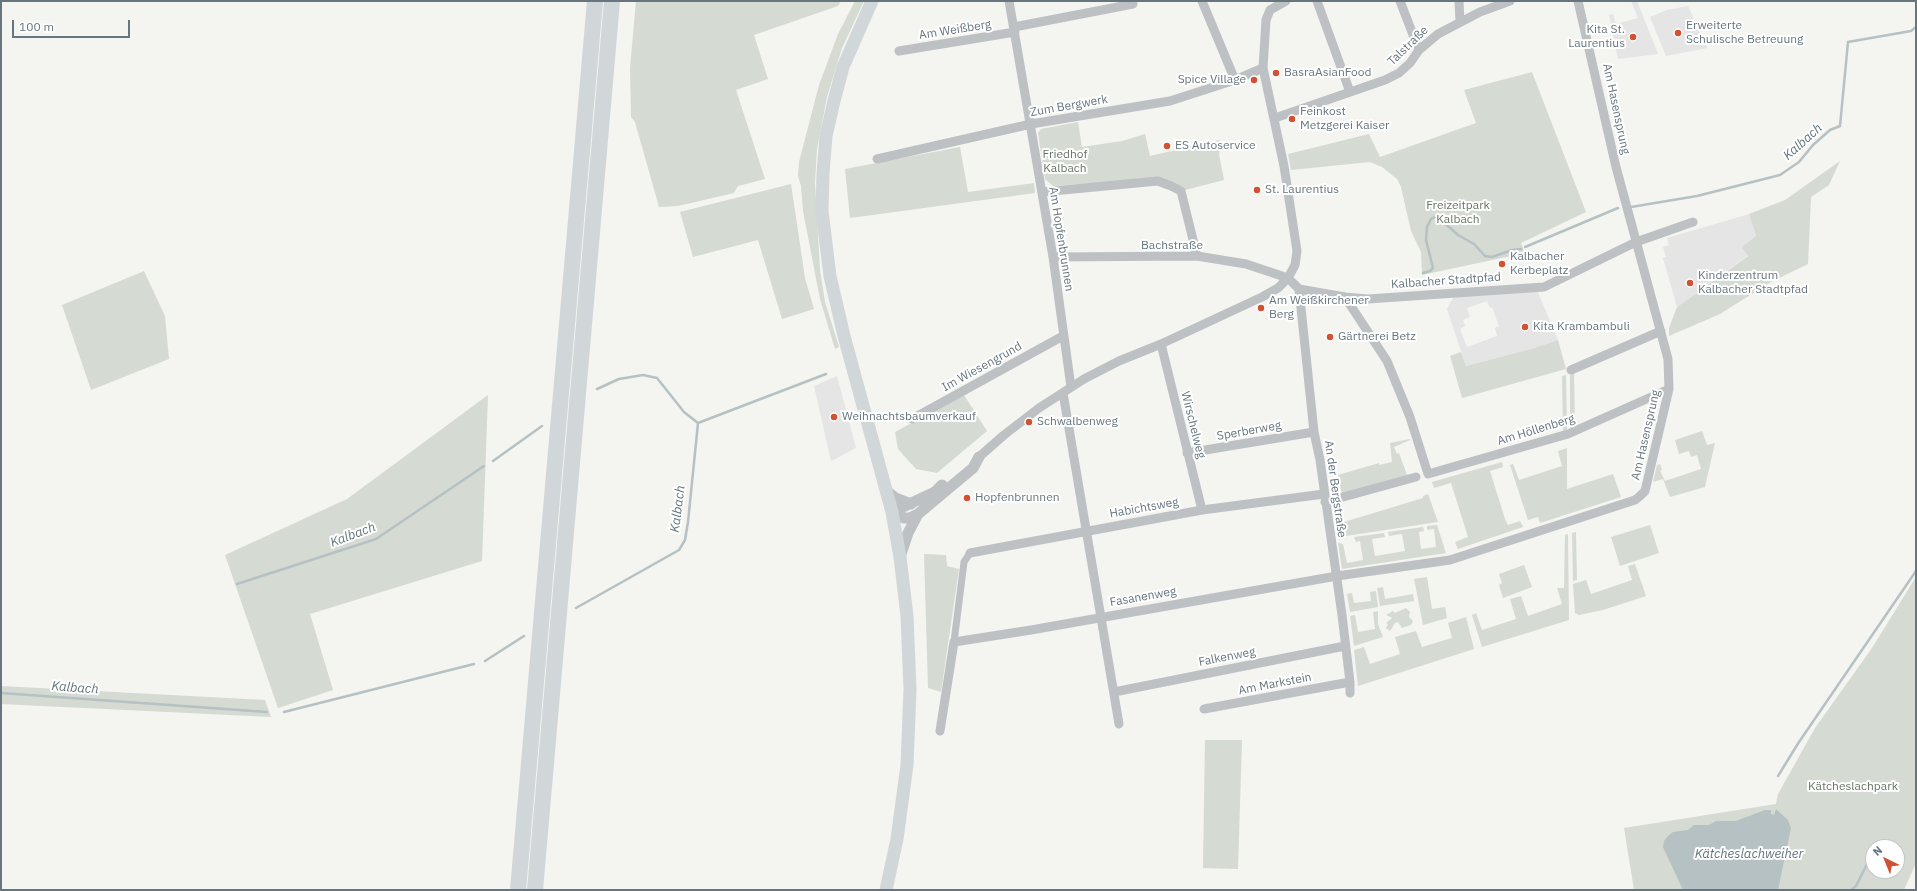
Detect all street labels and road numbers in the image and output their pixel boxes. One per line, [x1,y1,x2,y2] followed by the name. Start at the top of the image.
[918,17,992,43] street label: Am Weißberg
[1385,23,1431,69] street label: Talstraße
[1599,62,1633,156] street label: Am Hasensprung
[1029,92,1109,120] street label: Zum Bergwerk
[1046,186,1076,292] street label: Am Hopfenbrunnen
[1141,239,1203,253] street label: Bachstraße
[1391,270,1501,292] street label: Kalbacher Stadtpfad
[940,339,1024,395] street label: Im Wiesengrund
[1629,388,1663,482] street label: Am Hasensprung
[1178,390,1208,460] street label: Wirschelweg
[1496,411,1576,449] street label: Am Höllenberg
[1216,418,1282,444] street label: Sperberweg
[1321,439,1349,539] street label: An der Bergstraße
[1108,495,1180,521] street label: Habichtsweg
[1109,584,1177,610] street label: Fasanenweg
[1197,644,1257,670] street label: Falkenweg
[1237,670,1313,698] street label: Am Markstein

